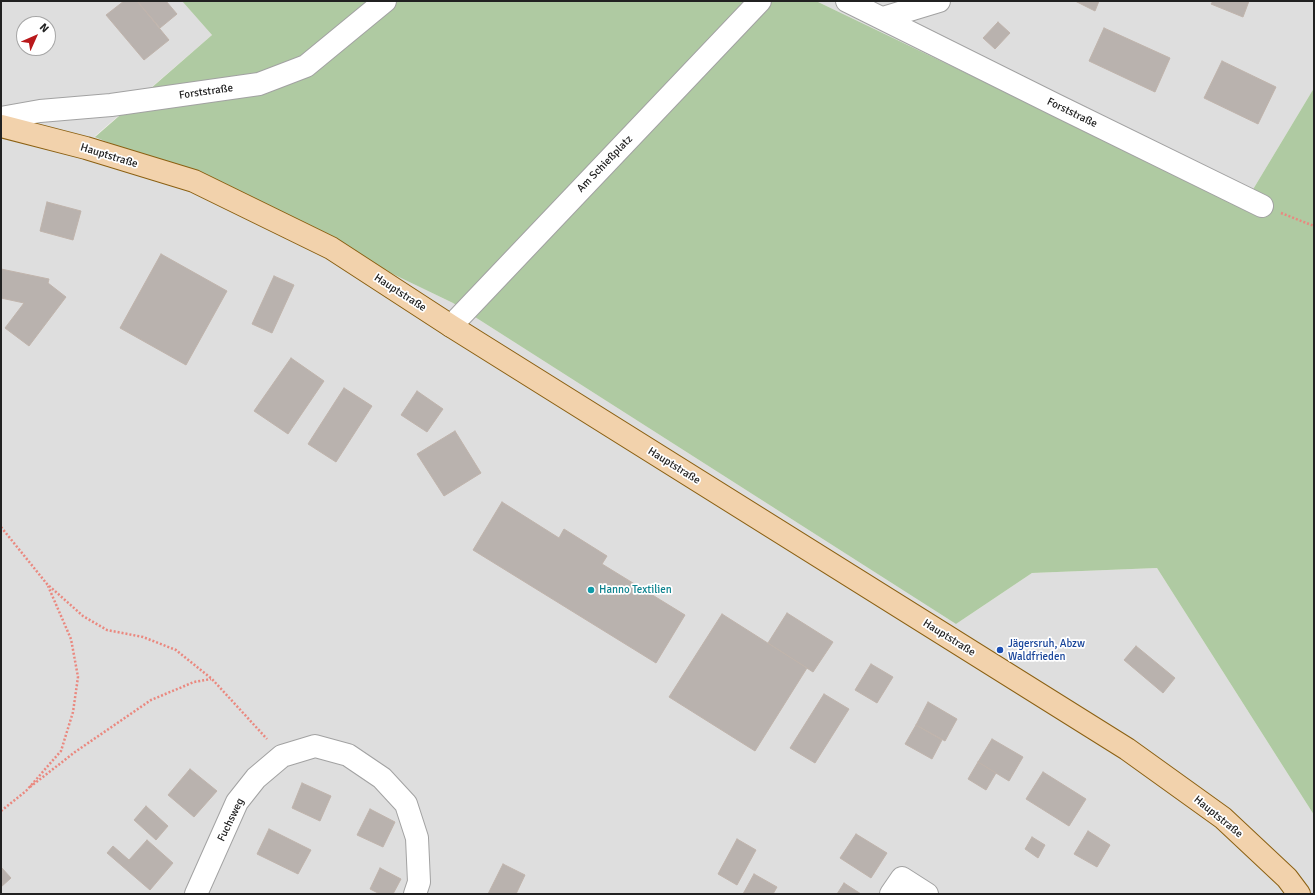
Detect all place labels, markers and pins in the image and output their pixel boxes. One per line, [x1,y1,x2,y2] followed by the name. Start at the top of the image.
[599,583,672,597] place label: Hanno Textilien
[586,585,596,595] marker: Hanno Textilien
[1008,637,1085,663] place label: Jägersruh, Abzw Waldfrieden
[995,645,1005,655] marker: Jägersruh, Abzw Waldfrieden

